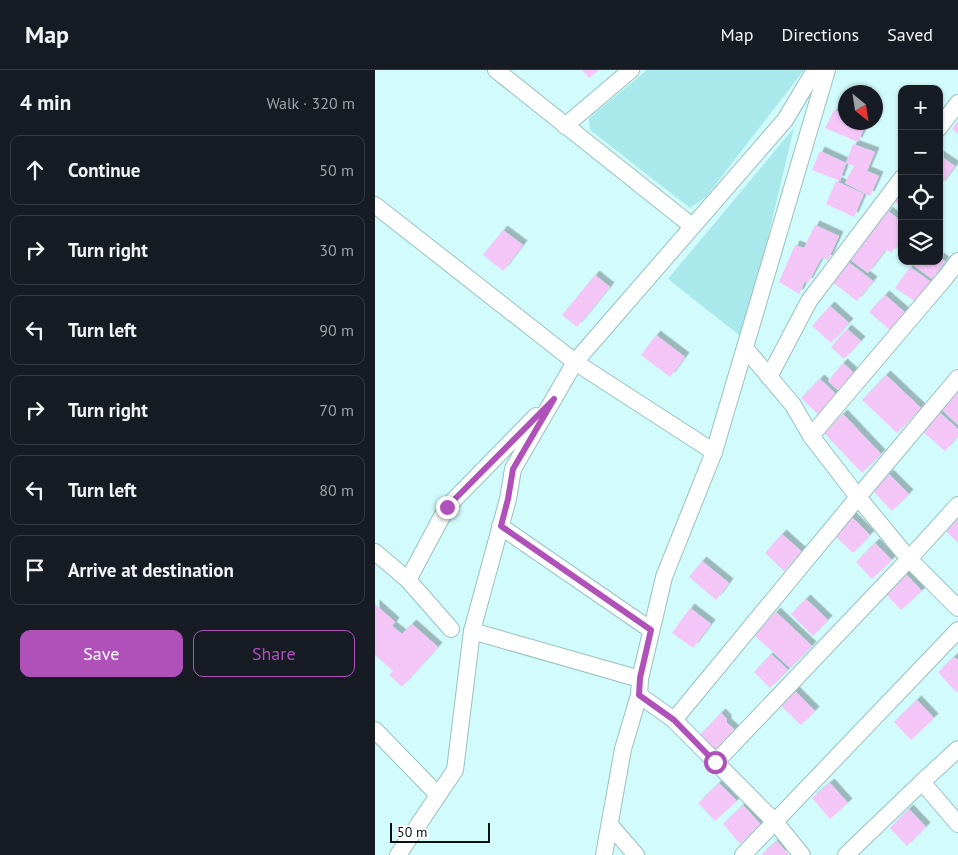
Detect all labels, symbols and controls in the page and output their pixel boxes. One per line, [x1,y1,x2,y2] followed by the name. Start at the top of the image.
[25,19,69,50] text: Map
[721,23,753,46] text: Map
[781,23,859,46] text: Directions
[887,23,933,46] text: Saved
[838,85,883,130] north arrow
[898,85,943,265] map controls
[898,85,943,130] button: +
[20,89,71,116] text: 4 min
[266,93,355,113] text: Walk · 320 m
[898,130,943,175] button: −
[21,156,49,184] icon: ahead
[68,158,140,182] text: Continue
[319,160,354,180] text: 50 m
[898,175,943,220] button: locate
[898,220,943,265] button: layers
[21,236,49,264] icon: right
[68,238,148,262] text: Turn right
[319,240,354,260] text: 30 m
[21,316,49,344] icon: left
[68,318,137,342] text: Turn left
[319,320,354,340] text: 90 m
[21,396,49,424] icon: right
[68,398,148,422] text: Turn right
[319,400,354,420] text: 70 m
[21,476,49,504] icon: left
[68,478,137,502] text: Turn left
[319,480,354,500] text: 80 m
[436,496,459,519] route end
[21,556,49,584] icon: arrive
[68,558,234,582] text: Arrive at destination
[20,630,183,677] button: Save
[193,630,355,677] button: Share
[704,751,727,774] route start
[390,820,490,843] scale bar
[397,823,427,841] text: 50 m

